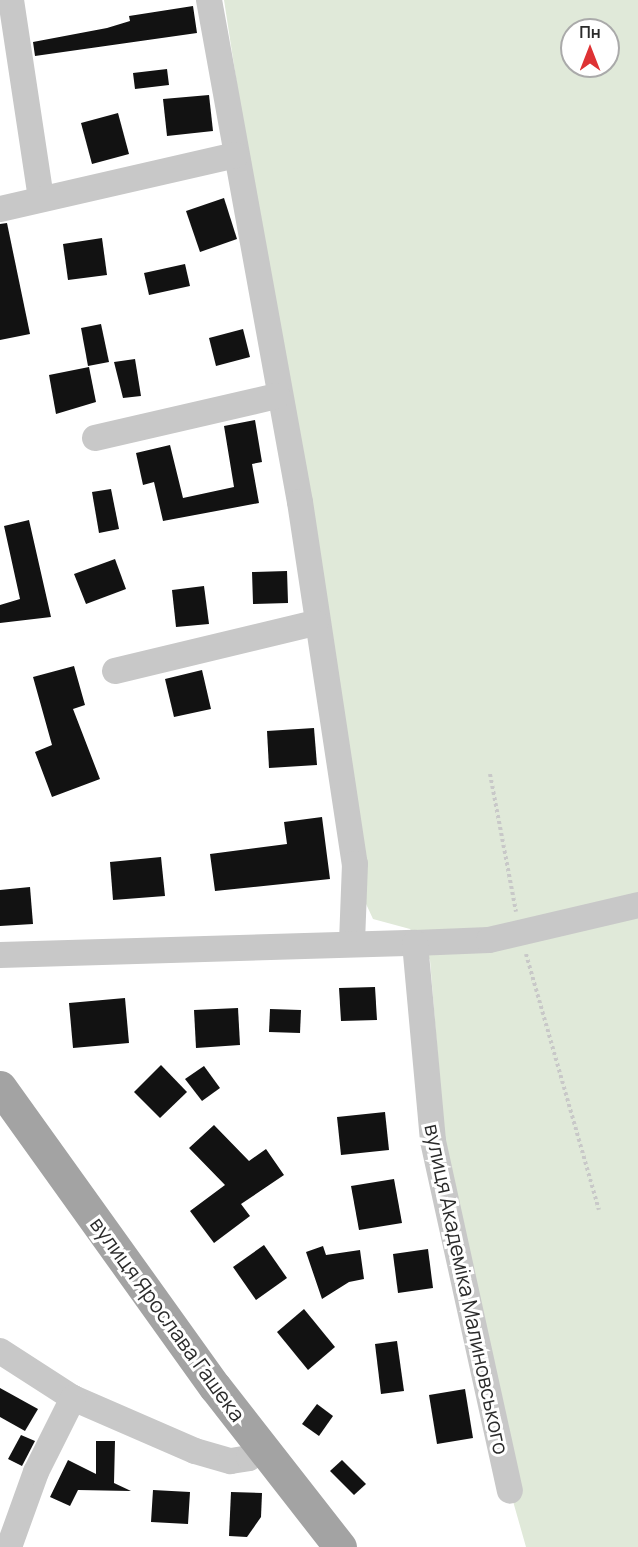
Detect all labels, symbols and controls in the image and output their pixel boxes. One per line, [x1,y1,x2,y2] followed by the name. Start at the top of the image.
[560,18,620,78] north arrow
[579,21,601,43] text: Пн
[420,1121,514,1457] street label: вулиця Академіка Малиновського
[85,1212,251,1426] street label: вулиця Ярослава Гашека

